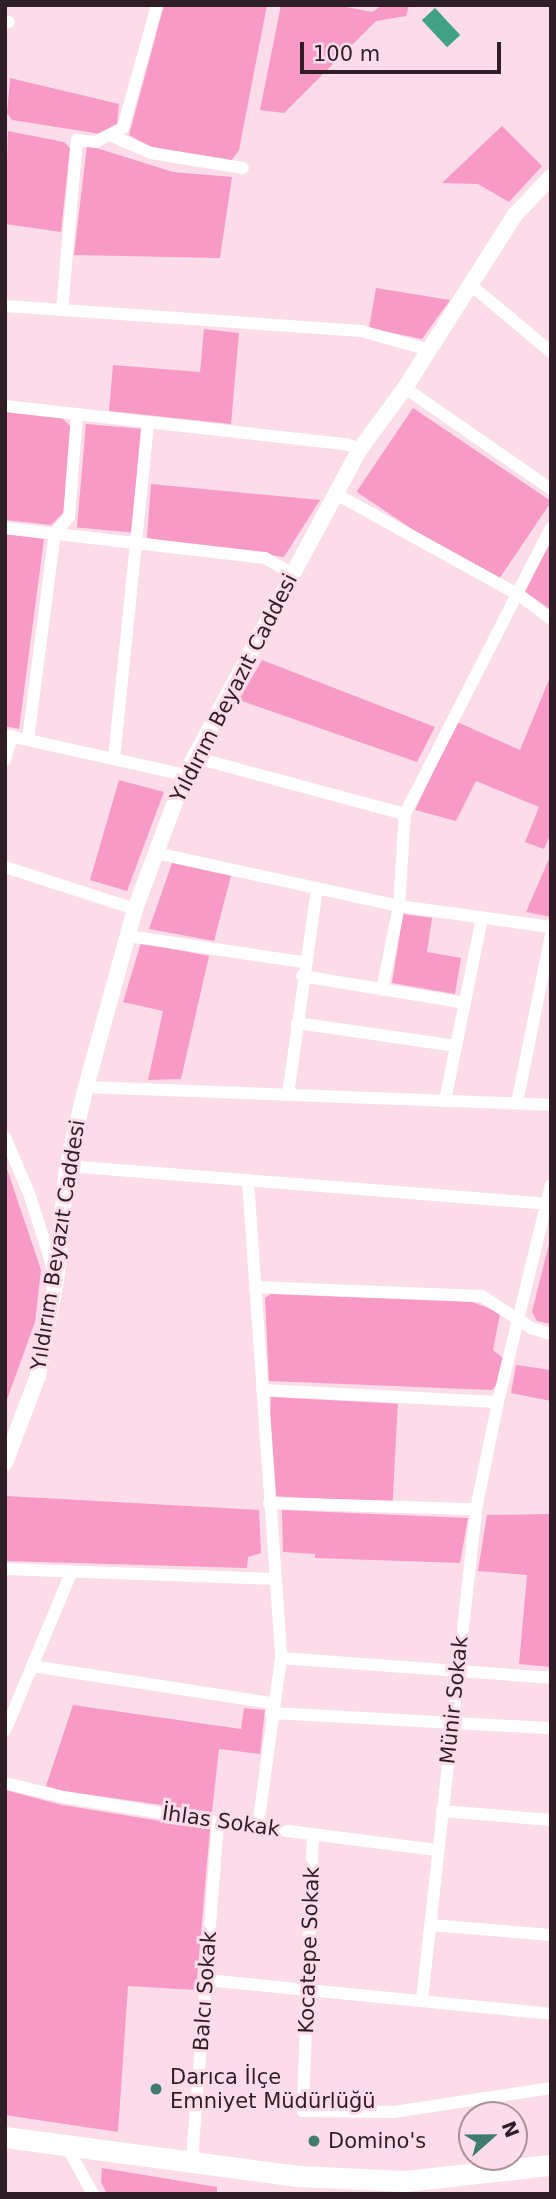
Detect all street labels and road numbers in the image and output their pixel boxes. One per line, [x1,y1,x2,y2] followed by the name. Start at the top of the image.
[165,569,303,807] street label: Yıldırım Beyazıt Caddesi
[26,1118,90,1372] street label: Yıldırım Beyazıt Caddesi
[435,1635,473,1765] street label: Münir Sokak
[160,1800,282,1842] street label: İhlas Sokak
[293,1866,325,2034] street label: Kocatepe Sokak
[188,1930,222,2052] street label: Balcı Sokak

